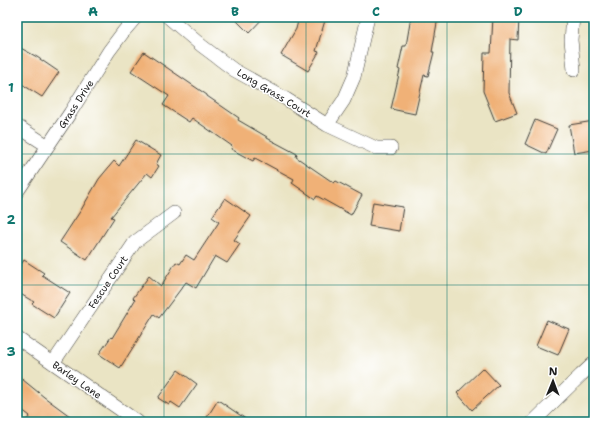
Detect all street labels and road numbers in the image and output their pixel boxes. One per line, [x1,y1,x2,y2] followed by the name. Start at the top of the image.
[235,66,313,120] street label: Long Grass Court
[55,77,97,131] street label: Grass Drive
[85,253,131,311] street label: Fescue Court
[50,358,104,402] street label: Barley Lane

